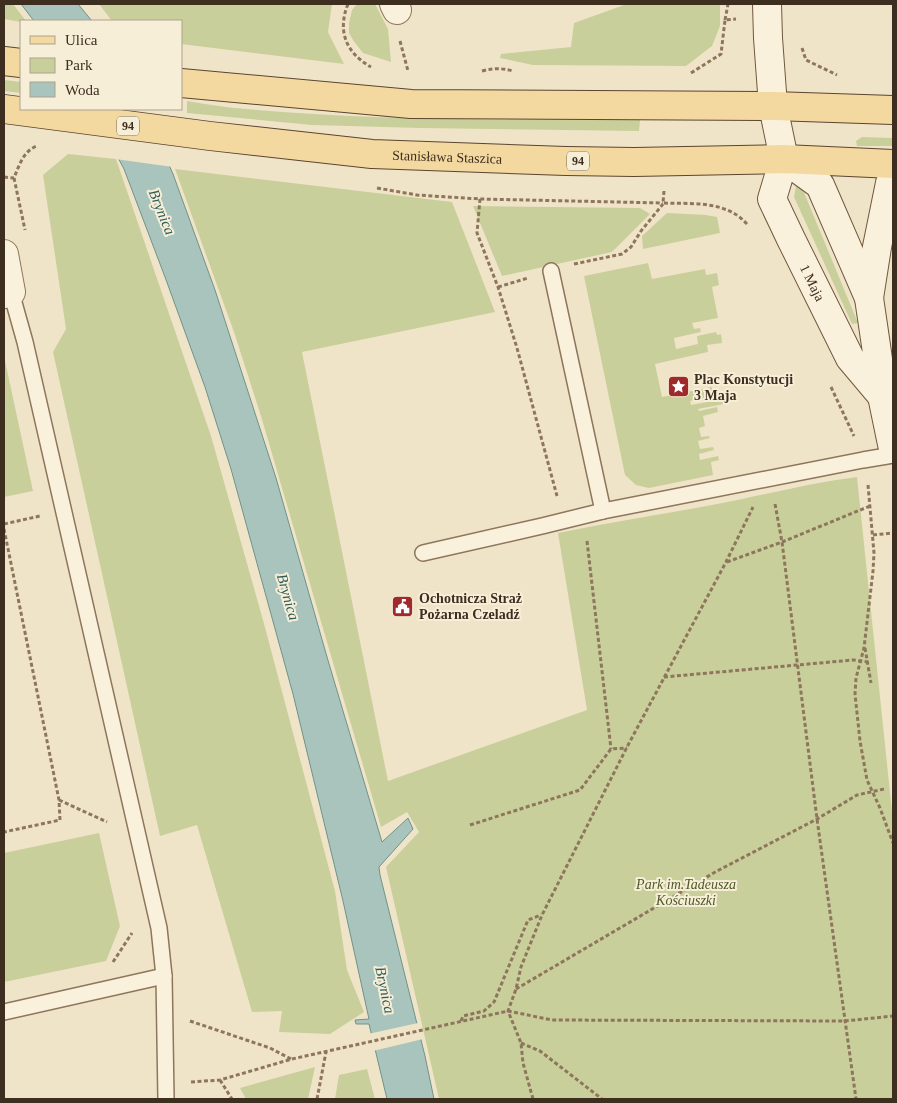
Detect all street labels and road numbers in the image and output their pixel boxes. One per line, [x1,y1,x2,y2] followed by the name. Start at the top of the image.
[117,116,139,136] road number: 94
[392,148,503,167] street label: Stanisława Staszica
[567,152,589,170] road number: 94
[797,262,828,304] street label: 1 Maja

